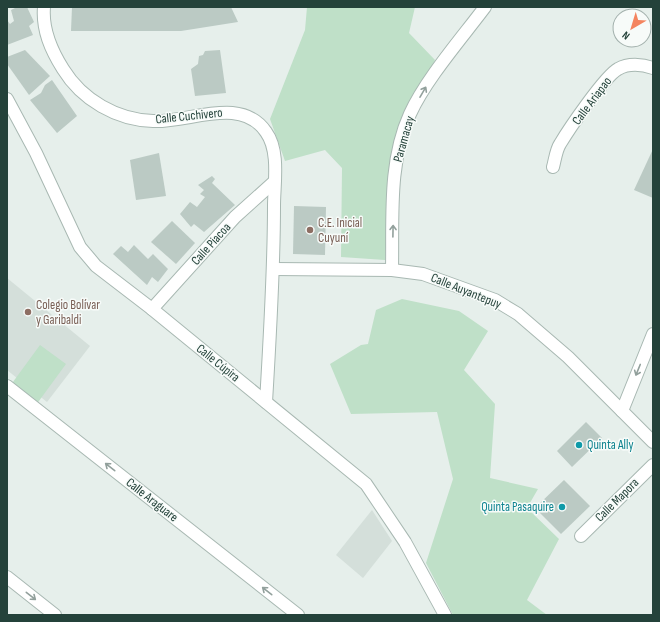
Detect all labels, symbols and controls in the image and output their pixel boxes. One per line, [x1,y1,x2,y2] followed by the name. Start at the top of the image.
[612,8,652,48] north arrow
[620,28,632,42] text: N
[569,74,615,128] street label: Calle Ariapao
[419,86,427,98] one-way arrow
[155,105,223,127] street label: Calle Cuchivero
[390,114,418,164] street label: Paramacay
[318,215,362,246] place label: C.E. Inicial Cuyuní
[188,219,234,269] street label: Calle Piacoa
[305,225,315,235] marker: C.E. Inicial Cuyuní
[389,225,397,238] one-way arrow
[428,270,504,312] street label: Calle Auyantepuy
[36,297,100,328] place label: Colegio Bolívar y Garibaldi
[23,307,33,317] marker: Colegio Bolívar y Garibaldi
[193,341,243,385] street label: Calle Cúpira
[634,363,641,375] one-way arrow
[587,437,633,453] place label: Quinta Ally
[574,440,584,450] marker: Quinta Ally
[105,463,116,471] one-way arrow
[123,475,181,525] street label: Calle Araguare
[592,475,642,525] street label: Calle Mapora
[481,499,554,515] place label: Quinta Pasaquire
[557,502,567,512] marker: Quinta Pasaquire
[262,587,273,595] one-way arrow
[25,592,36,601] one-way arrow

